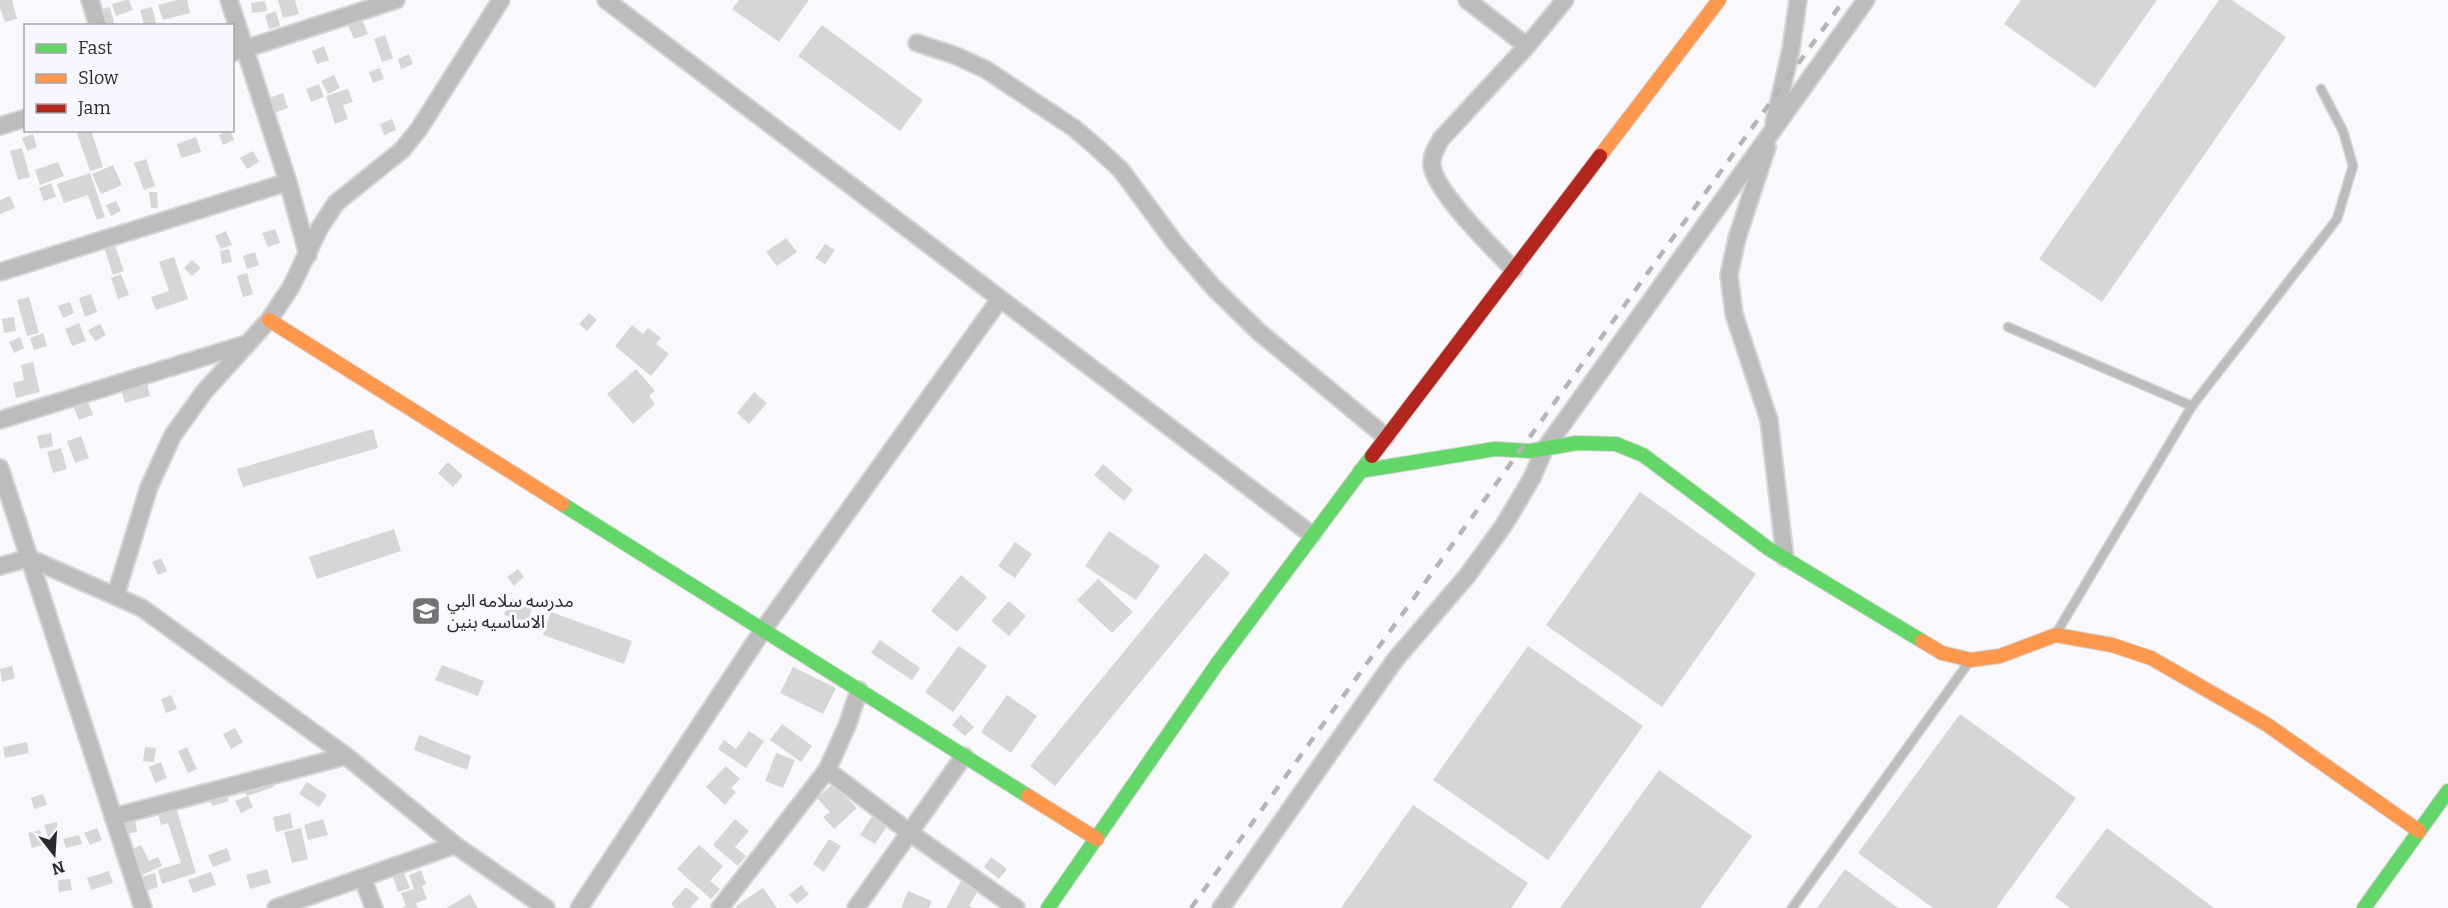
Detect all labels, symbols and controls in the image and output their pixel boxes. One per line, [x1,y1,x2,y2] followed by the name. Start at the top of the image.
[24,24,234,132] legend
[78,37,113,59] text: Fast
[78,67,119,89] text: Slow
[77,97,111,119] text: Jam
[447,590,574,633] place label: مدرسه سلامه البي الاساسيه بنين
[410,595,442,627] school or university icon: مدرسه سلامه البي الاساسيه بنين
[24,824,84,884] north arrow
[50,857,67,879] text: N

